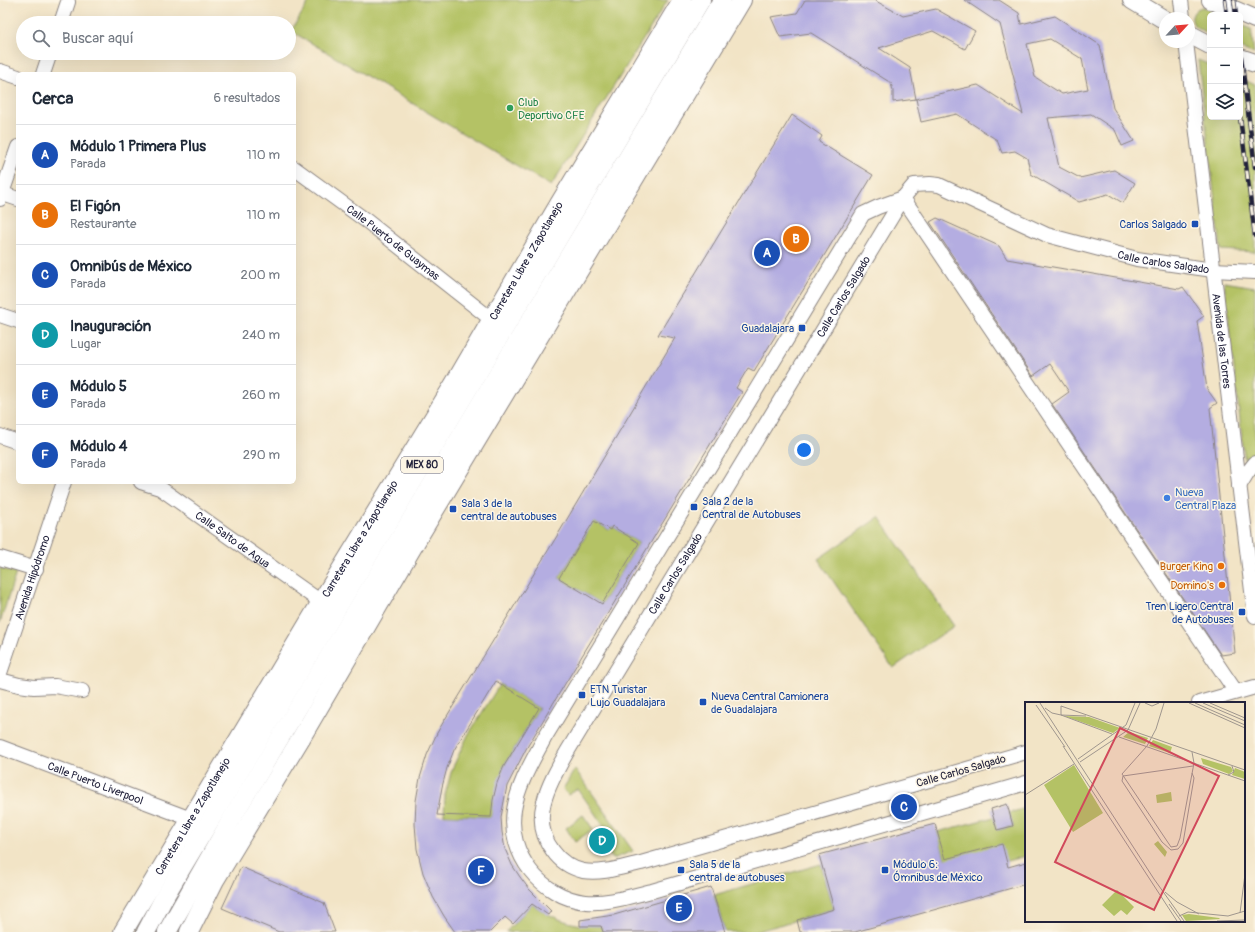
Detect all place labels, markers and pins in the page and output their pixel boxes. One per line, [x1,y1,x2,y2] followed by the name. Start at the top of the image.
[518,96,585,122] place label: Club Deportivo CFE
[505,103,515,113] marker: Club Deportivo CFE
[1119,218,1187,231] place label: Carlos Salgado
[1190,219,1200,229] marker: Carlos Salgado
[783,224,809,254] pin: B
[754,238,780,268] pin: A
[741,322,794,335] place label: Guadalajara
[797,323,807,333] marker: Guadalajara
[1175,486,1236,512] place label: Nueva Central Plaza
[1162,493,1172,503] marker: Nueva Central Plaza
[702,495,801,521] place label: Sala 2 de la Central de Autobuses
[461,497,557,523] place label: Sala 3 de la central de autobuses
[689,502,699,512] marker: Sala 2 de la Central de Autobuses
[448,504,458,514] marker: Sala 3 de la central de autobuses
[1160,560,1213,573] place label: Burger King
[1216,561,1226,571] marker: Burger King
[1170,579,1214,592] place label: Domino's
[1217,580,1227,590] marker: Domino's
[1145,600,1234,626] place label: Tren Ligero Central de Autobuses
[1237,607,1247,617] marker: Tren Ligero Central de Autobuses
[590,683,665,709] place label: ETN Turistar Lujo Guadalajara
[577,690,587,700] marker: ETN Turistar Lujo Guadalajara
[711,690,829,716] place label: Nueva Central Camionera de Guadalajara
[698,697,708,707] marker: Nueva Central Camionera de Guadalajara
[891,792,917,822] pin: C
[589,826,615,856] pin: D
[468,856,494,886] pin: F
[689,858,785,884] place label: Sala 5 de la central de autobuses
[893,858,983,884] place label: Módulo 6: Ómnibus de México
[676,865,686,875] marker: Sala 5 de la central de autobuses
[880,865,890,875] marker: Módulo 6: Ómnibus de México
[666,893,692,923] pin: E

